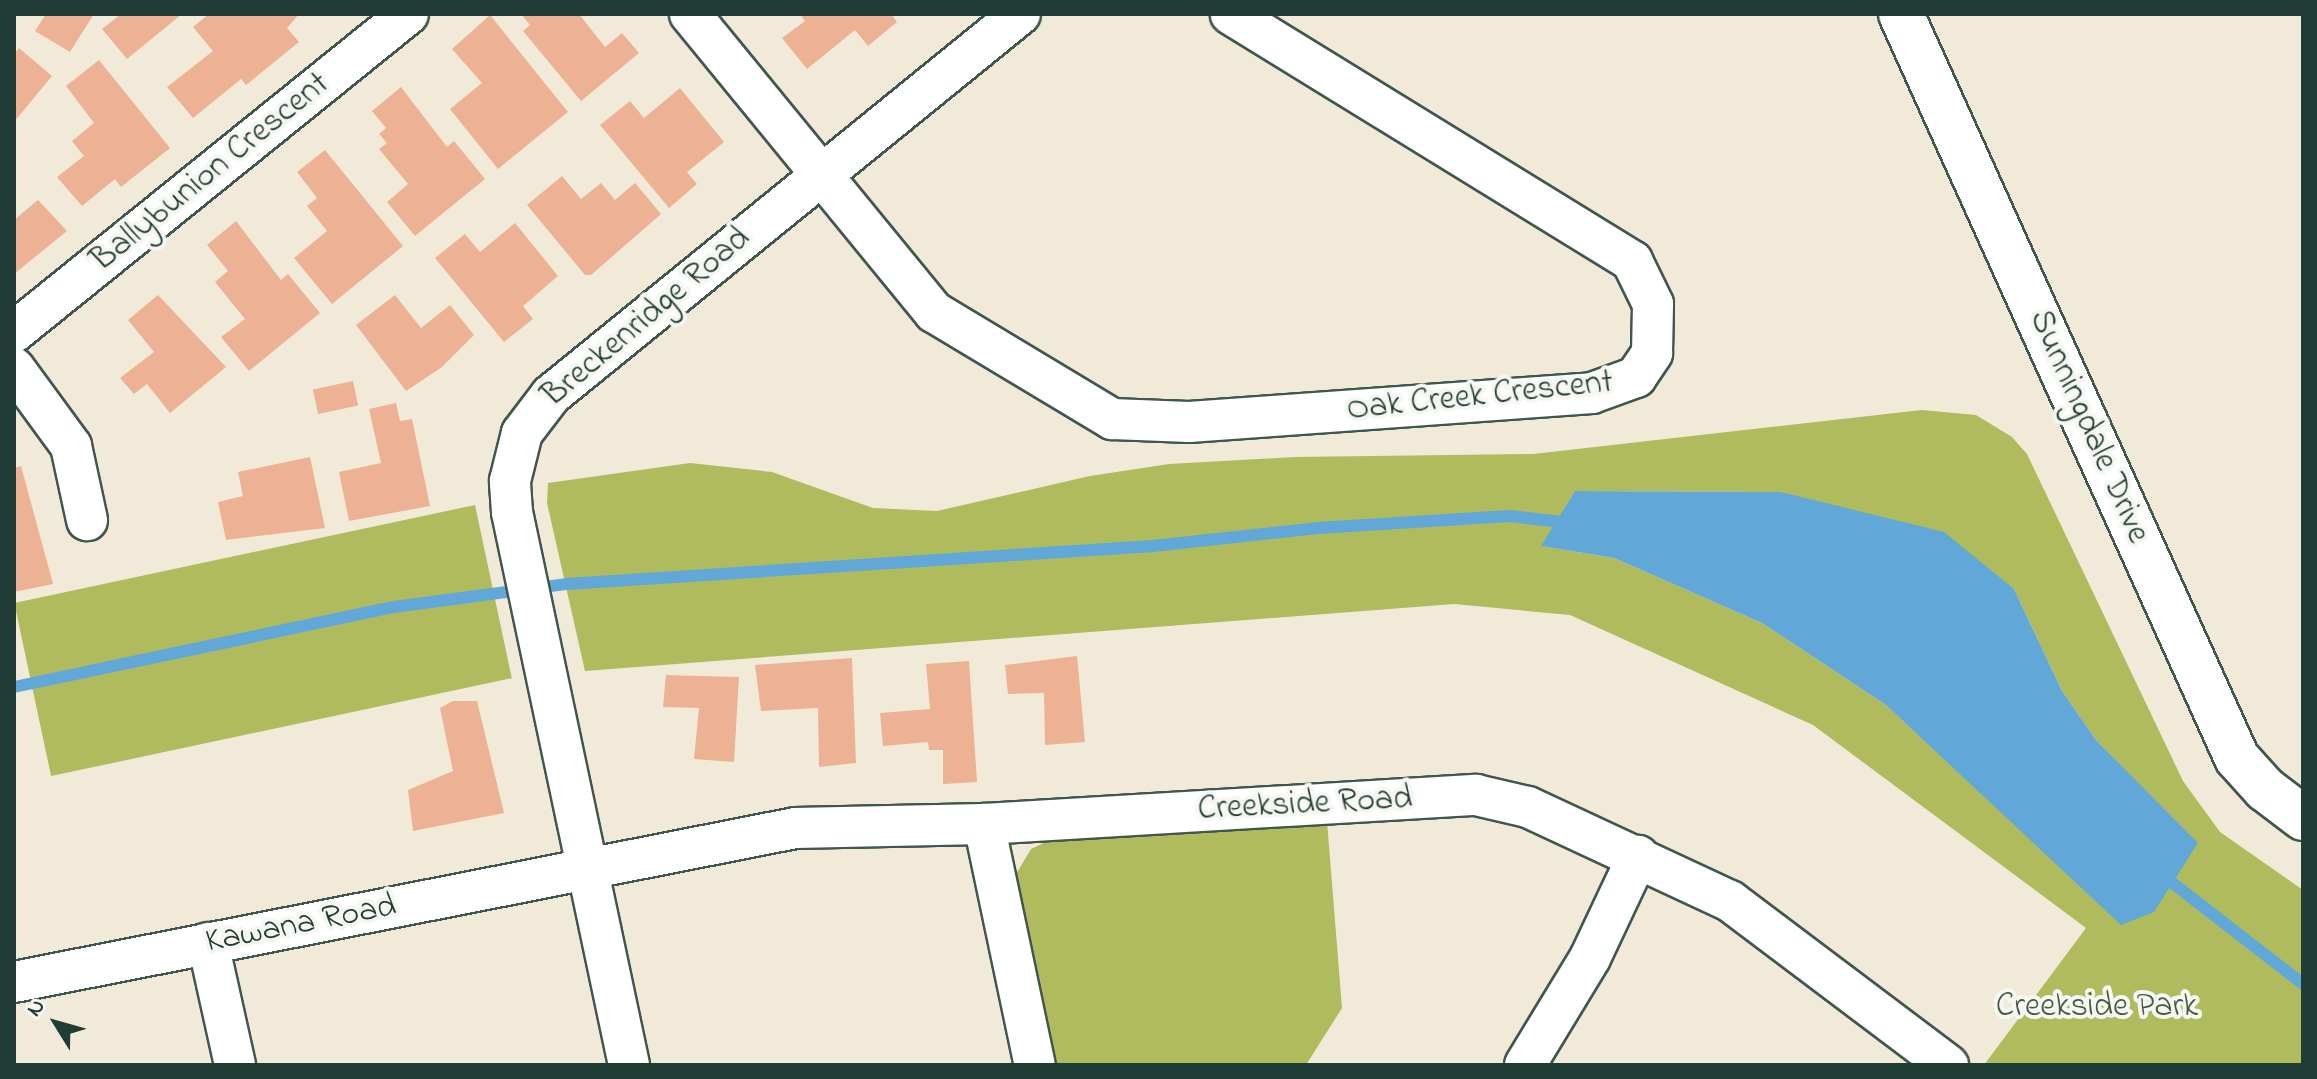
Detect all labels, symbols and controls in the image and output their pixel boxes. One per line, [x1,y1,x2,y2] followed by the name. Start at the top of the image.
[84,64,338,282] street label: Ballybunion Crescent
[535,219,759,417] street label: Breckenridge Road
[2018,304,2158,550] street label: Sunningdale Drive
[1345,363,1615,431] street label: Oak Creek Crescent
[1197,779,1413,831] street label: Creekside Road
[202,887,400,963] street label: Kawana Road
[16,983,96,1063] north arrow
[1996,988,2198,1028] park label: Creekside Park
[20,993,54,1024] text: N

